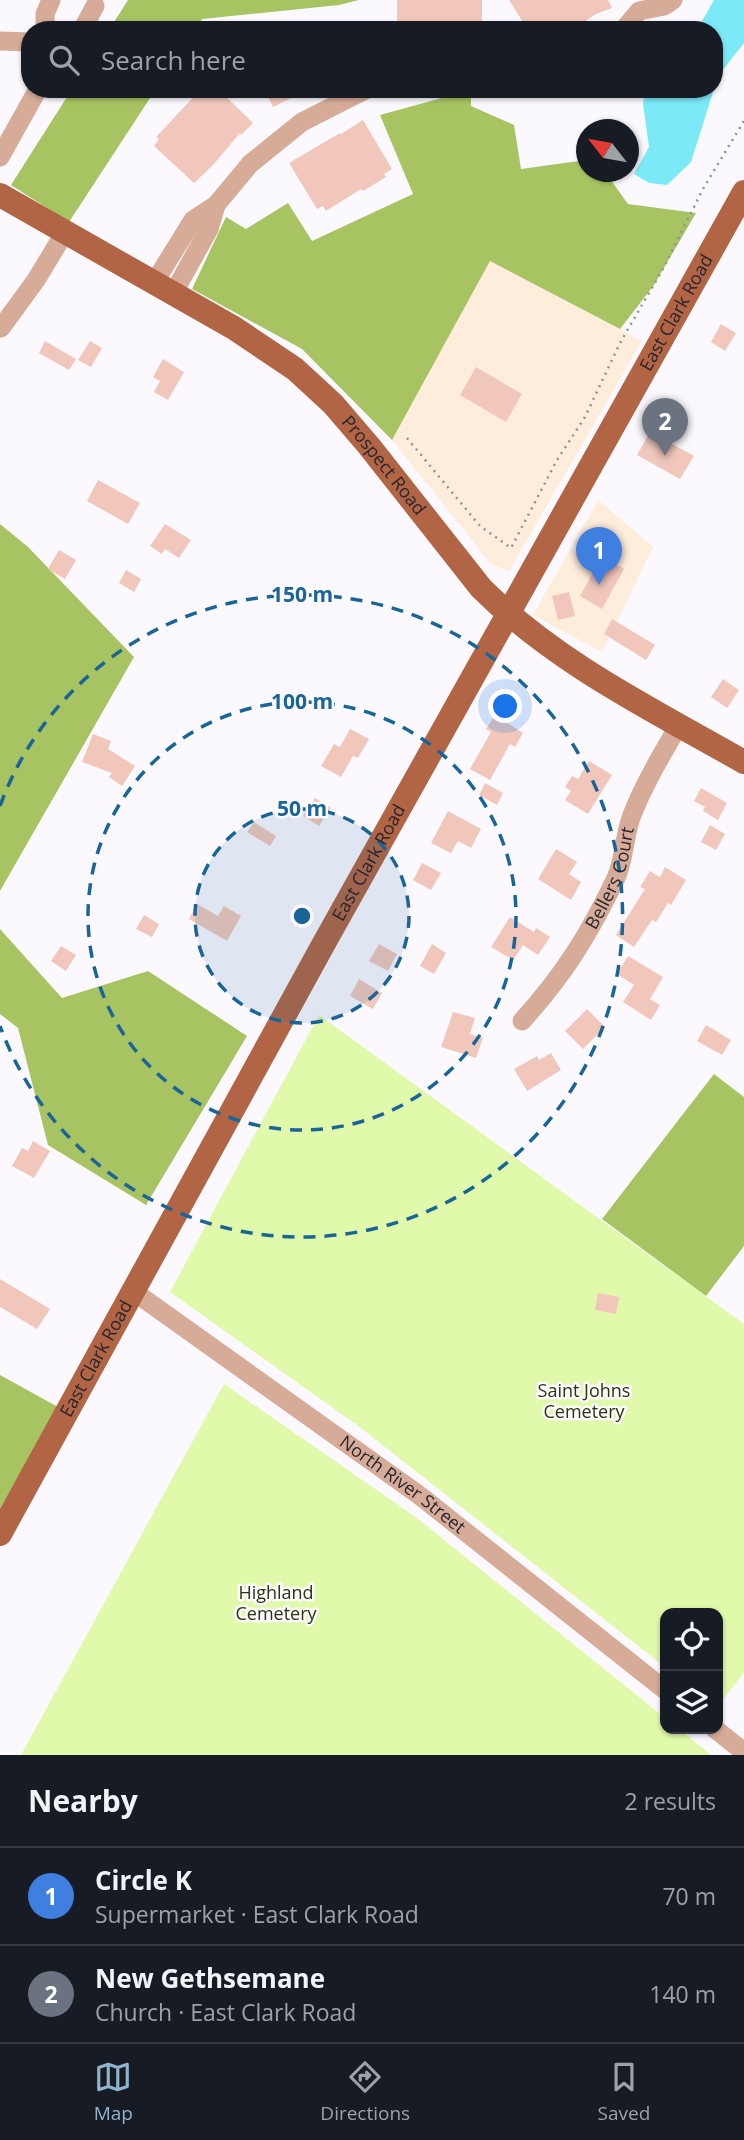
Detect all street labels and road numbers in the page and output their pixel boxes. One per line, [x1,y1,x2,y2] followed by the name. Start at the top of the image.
[633,250,718,375] street label: East Clark Road
[337,410,432,520] street label: Prospect Road
[326,800,410,925] street label: East Clark Road
[579,824,639,933] street label: Bellers Court
[53,1295,137,1421] street label: East Clark Road
[335,1429,471,1539] street label: North River Street

